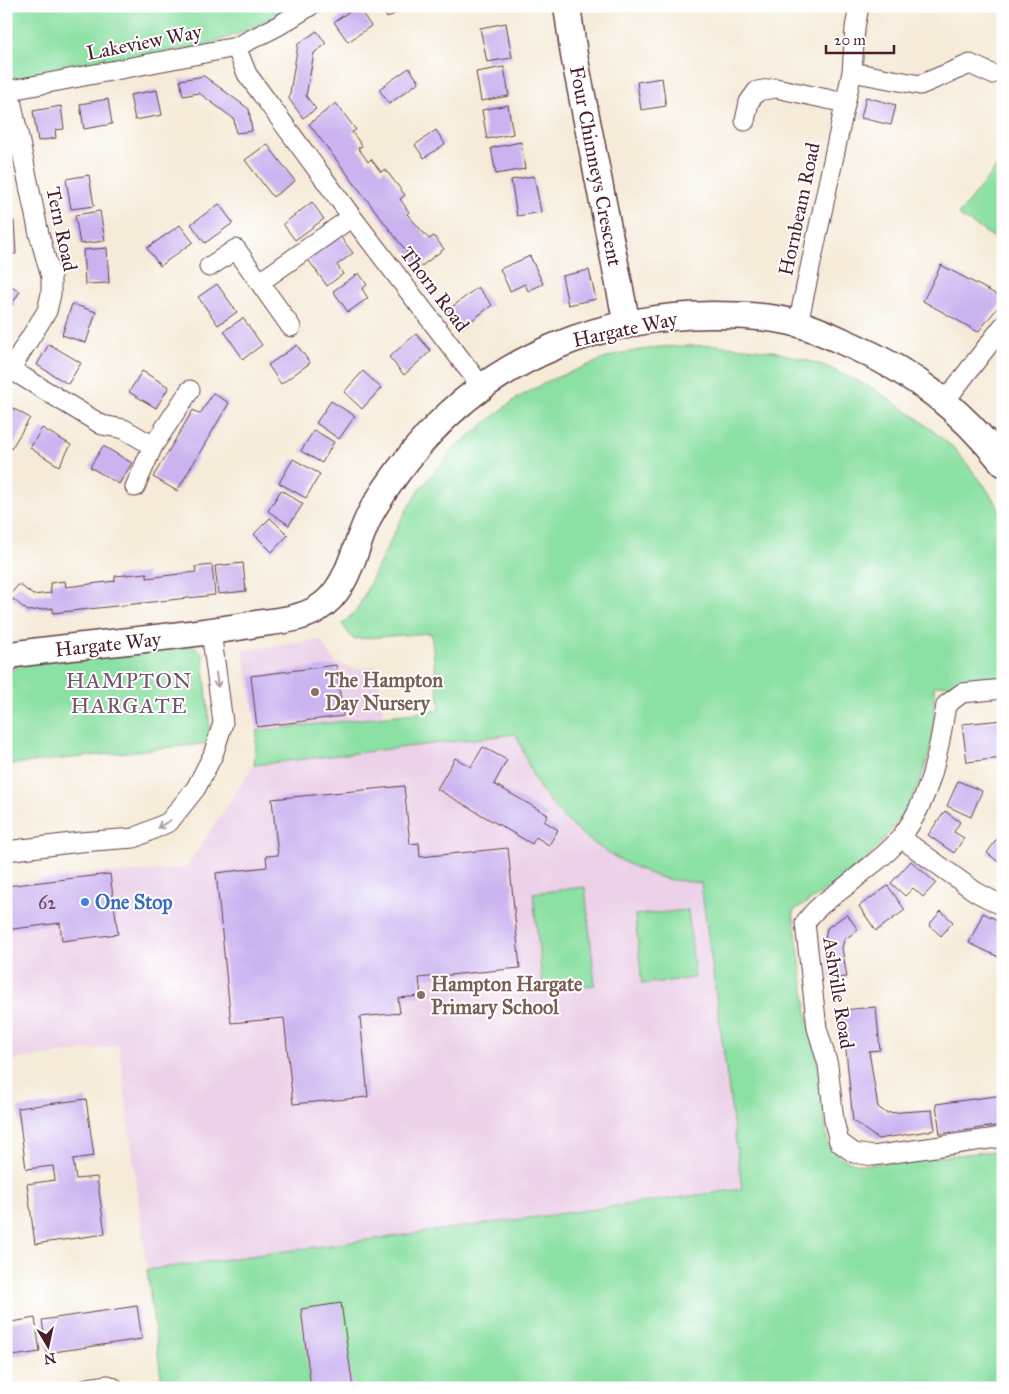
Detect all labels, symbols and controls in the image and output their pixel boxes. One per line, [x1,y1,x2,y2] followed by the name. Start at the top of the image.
[84,19,204,65] street label: Lakeview Way
[826,22,894,54] scale bar
[834,31,866,49] text: 20 m
[565,64,627,268] street label: Four Chimneys Crescent
[773,140,825,278] street label: Hornbeam Road
[41,185,83,273] street label: Tern Road
[395,242,475,336] street label: Thorn Road
[570,306,680,353] street label: Hargate Way
[54,626,163,662] street label: Hargate Way
[66,667,192,719] district label: HAMPTON HARGATE
[324,668,443,716] place label: The Hampton Day Nursery
[212,671,222,687] one-way arrow
[309,686,321,698] marker: The Hampton Day Nursery
[158,819,172,829] one-way arrow
[95,890,173,915] place label: One Stop
[38,892,56,914] house number: 62
[79,896,91,908] marker: One Stop
[818,934,860,1051] street label: Ashville Road
[431,972,583,1020] place label: Hampton Hargate Primary School
[415,989,427,1001] marker: Hampton Hargate Primary School
[22,1322,72,1372] north arrow
[43,1349,57,1368] text: N

